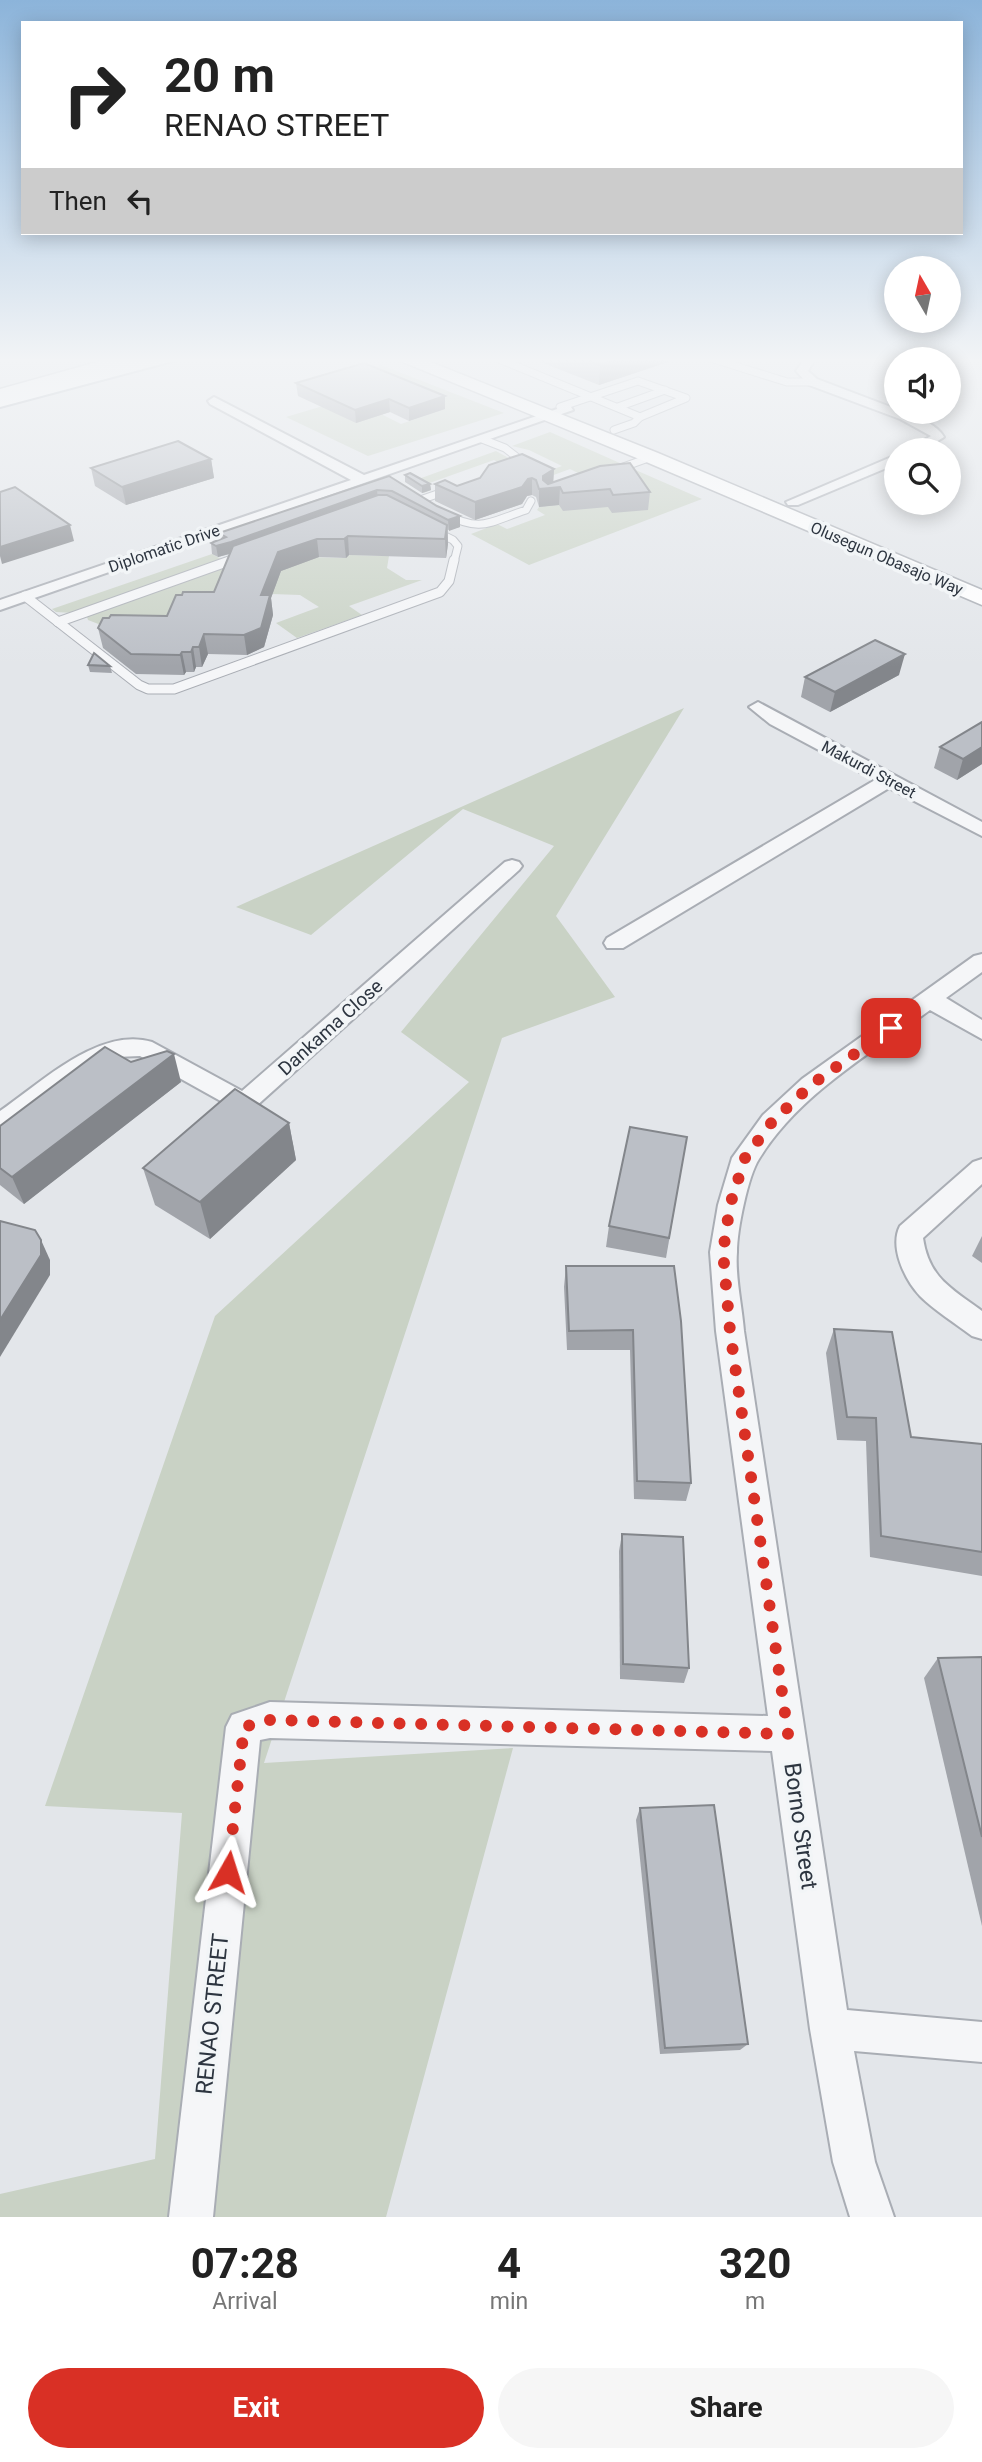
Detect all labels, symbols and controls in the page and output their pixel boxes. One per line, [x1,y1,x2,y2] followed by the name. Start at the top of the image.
[164,47,275,104] text: 20 m
[49,49,140,140] icon: right
[164,106,389,144] text: RENAO STREET
[121,182,159,220] icon: left
[49,186,107,216] text: Then
[884,256,961,332] north arrow
[884,256,961,515] map controls
[884,347,961,424] button: sound
[884,438,961,515] button: search
[808,518,966,599] street label: Olusegun Obasajo Way
[106,521,222,576] street label: Diplomatic Drive
[818,737,919,802] street label: Makurdi Street
[273,974,387,1080] street label: Dankama Close
[861,998,921,1058] pin
[872,1009,910,1047] icon: arrive
[778,1761,823,1891] street label: Borno Street
[191,1835,265,1909] position arrow
[191,1932,234,2096] street label: RENAO STREET
[191,2239,299,2288] text: 07:28
[497,2239,521,2288] text: 4
[719,2239,791,2288] text: 320
[212,2288,278,2315] text: Arrival
[490,2288,528,2315] text: min
[745,2288,765,2315] text: m
[28,2368,484,2448] button: Exit
[498,2368,954,2448] button: Share

